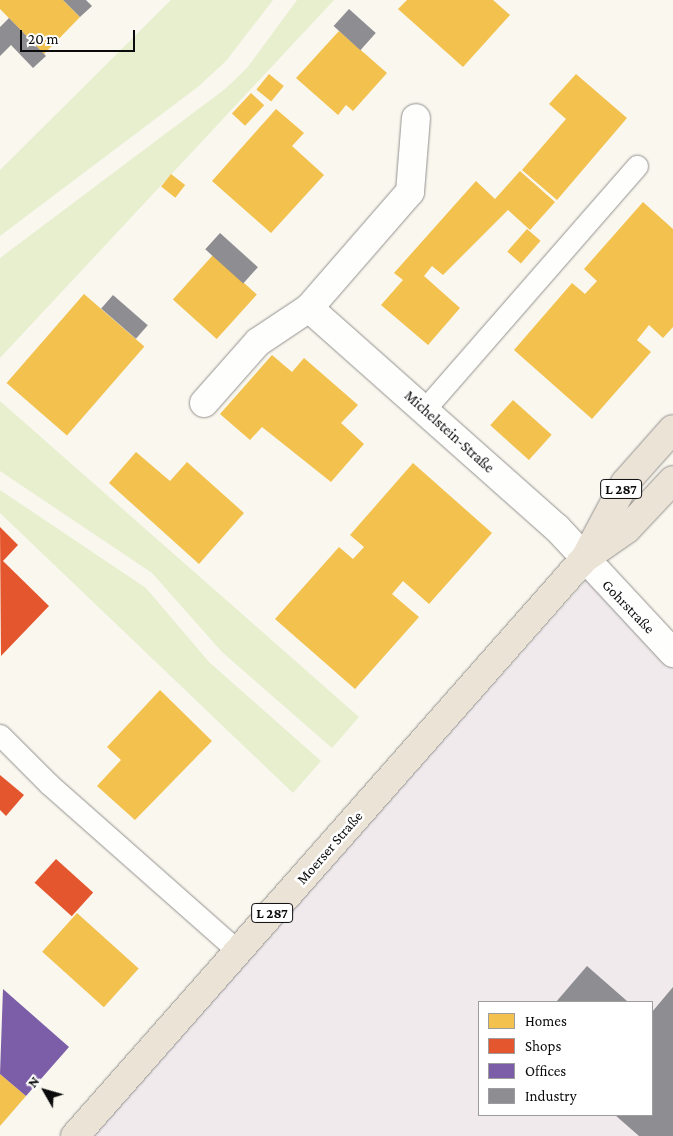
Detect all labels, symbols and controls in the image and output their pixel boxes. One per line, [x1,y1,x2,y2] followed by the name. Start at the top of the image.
[22,20,138,52] scale bar
[28,31,59,47] text: 20 m
[400,387,498,477] street label: Michelstein-Straße
[600,478,642,500] road number: L 287
[598,576,658,638] street label: Gohrstraße
[293,808,367,888] street label: Moerser Straße
[251,901,293,924] road number: L 287
[478,1001,653,1116] legend
[525,1013,567,1029] text: Homes
[525,1038,561,1054] text: Shops
[525,1063,566,1079] text: Offices
[20,1066,70,1116] north arrow
[24,1073,42,1090] text: N
[525,1088,577,1104] text: Industry

